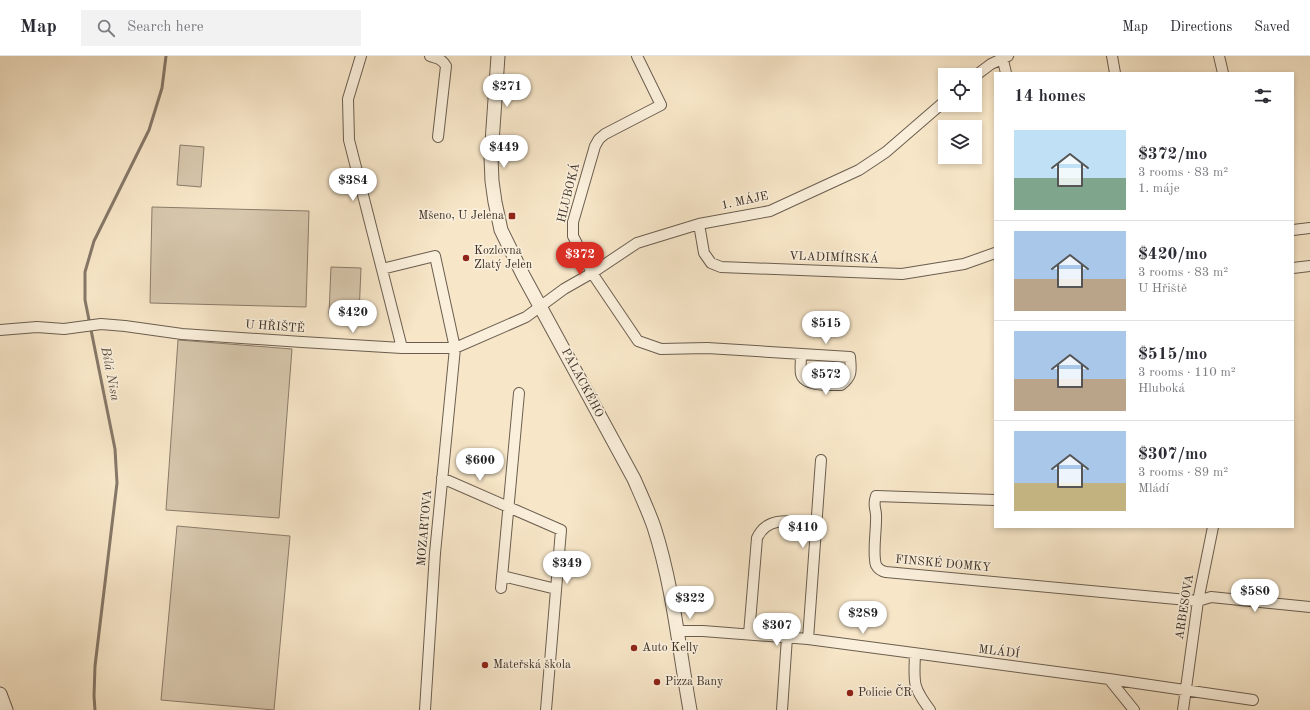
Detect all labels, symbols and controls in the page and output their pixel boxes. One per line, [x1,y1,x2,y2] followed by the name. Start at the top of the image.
[81,10,361,46] search box
[95,17,117,39] icon: search
[20,18,57,37] text: Map
[127,20,204,35] text: Search here
[1122,20,1148,34] text: Map
[1170,20,1232,34] text: Directions
[1254,20,1290,34] text: Saved
[938,68,982,164] map controls
[938,68,982,112] button: locate
[483,74,531,108] pin: $271
[492,80,522,93] text: $271
[1252,85,1274,107] icon: filters
[1014,88,1086,105] text: 14 homes
[938,120,982,164] button: layers
[480,135,528,169] pin: $449
[489,141,519,154] text: $449
[1046,146,1094,194] icon: home
[1138,146,1207,163] text: $372/mo
[553,161,582,224] street label: HLUBOKÁ
[1138,166,1228,179] text: 3 rooms · 83 m²
[329,168,377,202] pin: $384
[338,174,368,187] text: $384
[1138,182,1180,195] text: 1. máje
[720,187,770,212] street label: 1. MÁJE
[418,210,504,222] place label: Mšeno, U Jelena
[507,211,517,221] marker: Mšeno, U Jelena
[556,242,604,276] pin: $372
[474,245,533,271] place label: Kozlovna Zlatý Jelen
[1138,246,1207,263] text: $420/mo
[789,247,879,266] street label: VLADIMÍRSKÁ
[1046,247,1094,295] icon: home
[565,248,595,261] text: $372
[461,253,471,263] marker: Kozlovna Zlatý Jelen
[1138,266,1228,279] text: 3 rooms · 83 m²
[1138,282,1187,295] text: U Hřiště
[329,300,377,334] pin: $420
[338,306,368,319] text: $420
[802,311,850,345] pin: $515
[245,315,306,335] street label: U HŘIŠTĚ
[811,317,841,330] text: $515
[98,345,122,402] water label: Bílá Nisa
[559,345,608,420] street label: PALACKÉHO
[1138,346,1207,363] text: $515/mo
[1046,347,1094,395] icon: home
[802,362,850,396] pin: $572
[1138,366,1236,379] text: 3 rooms · 110 m²
[811,368,841,381] text: $572
[1138,382,1185,395] text: Hluboká
[1138,446,1207,463] text: $307/mo
[1046,447,1094,495] icon: home
[456,448,504,482] pin: $600
[465,454,495,467] text: $600
[1138,466,1228,479] text: 3 rooms · 89 m²
[1138,482,1169,495] text: Mládí
[416,489,434,567] street label: MOZARTOVA
[779,515,827,549] pin: $410
[788,521,818,534] text: $410
[543,551,591,585] pin: $349
[895,551,992,574] street label: FINSKÉ DOMKY
[552,557,582,570] text: $349
[1174,574,1196,640] street label: ARBESOVA
[1231,579,1279,613] pin: $580
[1240,585,1270,598] text: $580
[666,586,714,620] pin: $322
[675,592,705,605] text: $322
[839,601,887,635] pin: $289
[848,607,878,620] text: $289
[753,613,801,647] pin: $307
[762,619,792,632] text: $307
[978,641,1021,661] street label: MLÁDÍ
[642,642,699,654] place label: Auto Kelly
[629,643,639,653] marker: Auto Kelly
[493,659,571,671] place label: Mateřská škola
[480,660,490,670] marker: Mateřská škola
[665,676,724,688] place label: Pizza Bany
[652,677,662,687] marker: Pizza Bany
[858,683,912,699] place label: Policie ČR
[845,688,855,698] marker: Policie ČR

